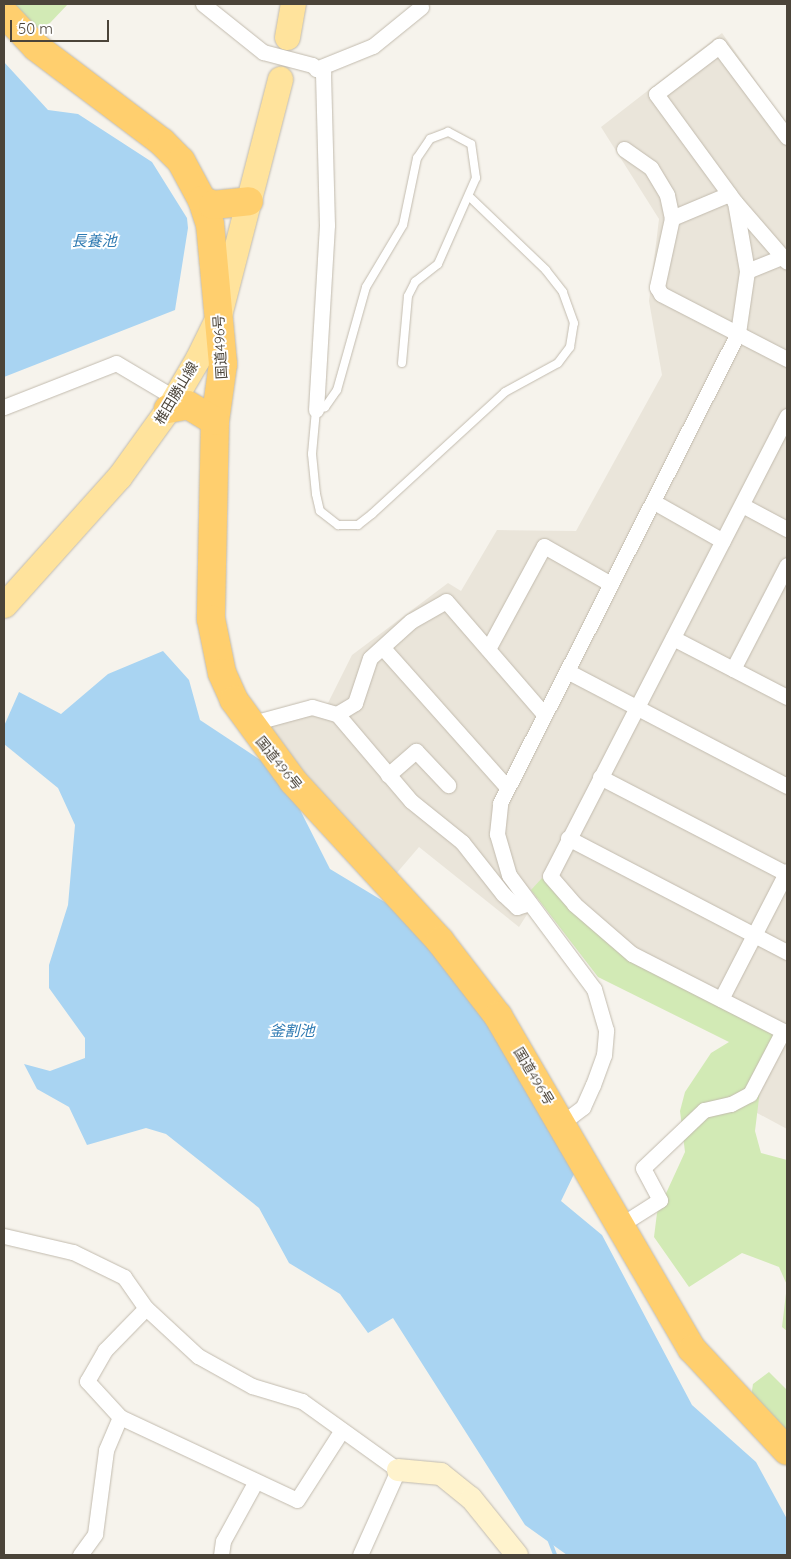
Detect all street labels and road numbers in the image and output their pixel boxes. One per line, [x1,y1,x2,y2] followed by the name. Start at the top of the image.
[210,314,230,380] street label: 国道496号
[151,359,201,427] street label: 椎田勝山線
[252,733,306,793] street label: 国道496号
[510,1044,558,1108] street label: 国道496号

